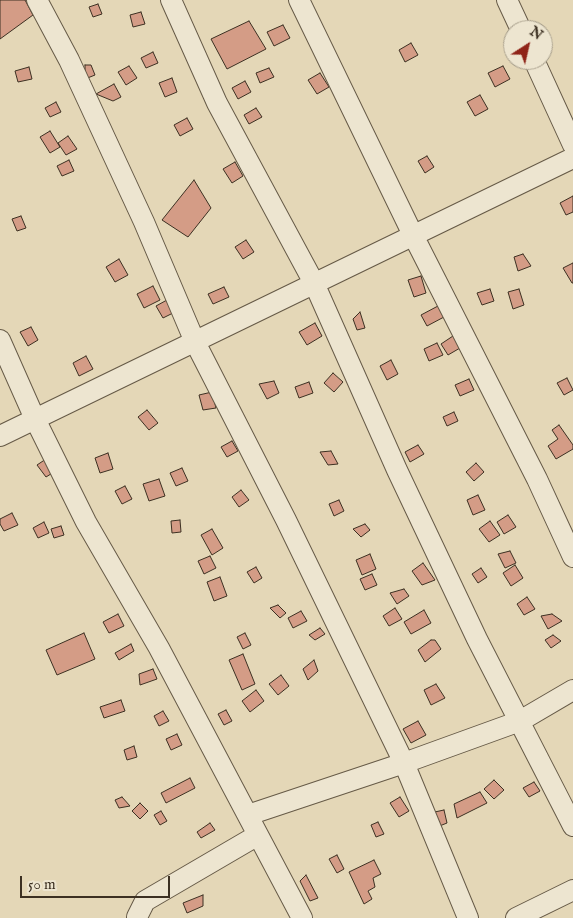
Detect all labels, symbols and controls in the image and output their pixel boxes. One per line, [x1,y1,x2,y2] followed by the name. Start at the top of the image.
[503,20,553,70] north arrow
[526,23,546,44] text: N
[22,866,172,898] scale bar
[28,875,56,894] text: 50 m

